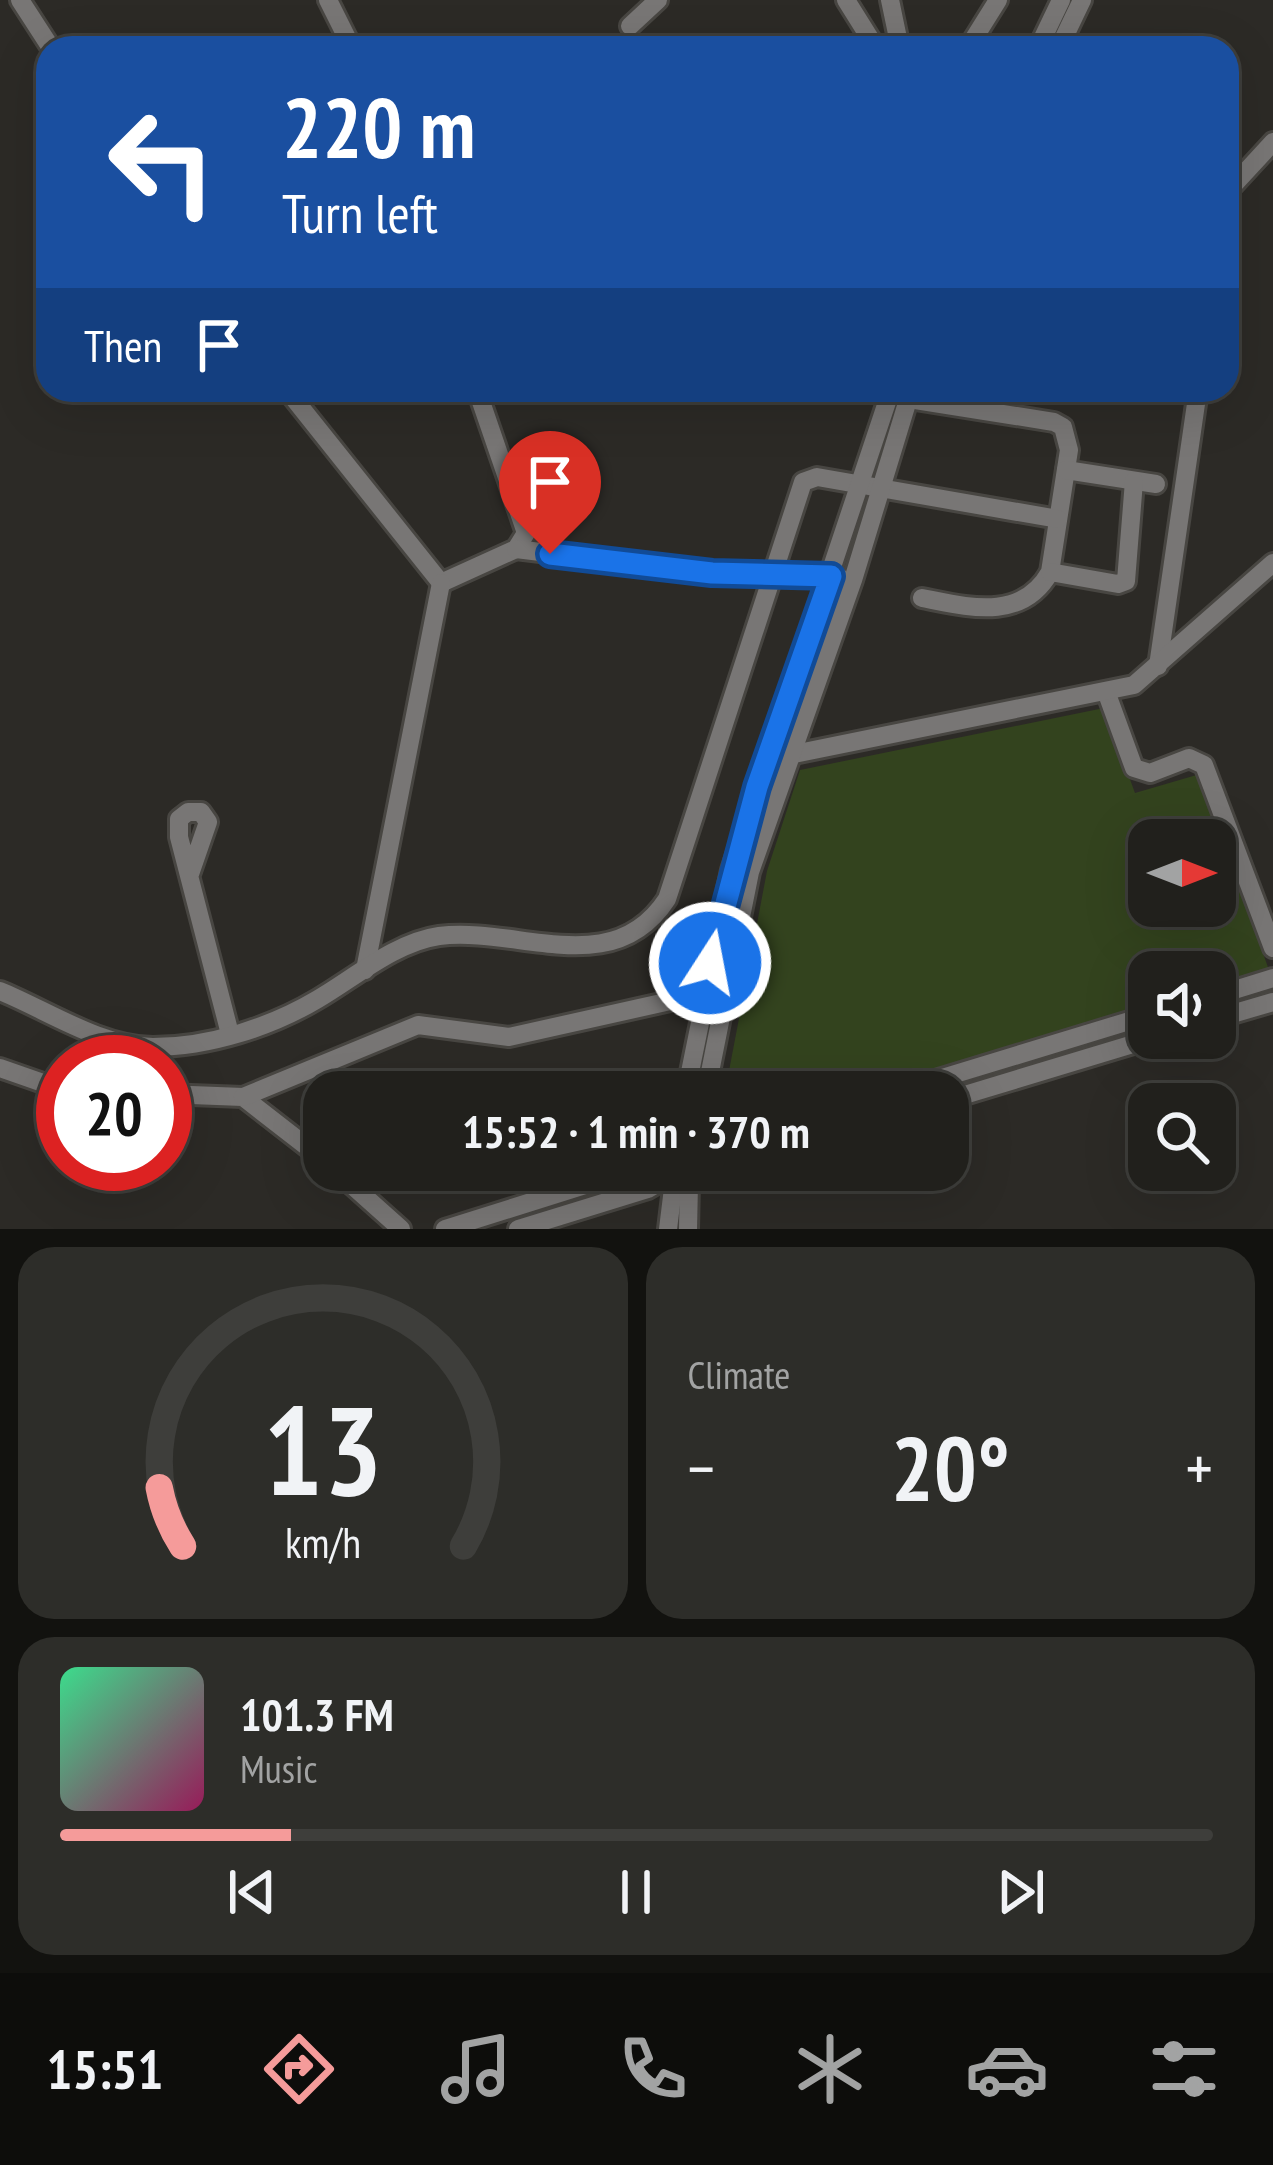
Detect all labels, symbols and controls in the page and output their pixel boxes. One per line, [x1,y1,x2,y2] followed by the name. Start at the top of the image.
[282,72,475,181] text: 220 m
[84,84,240,240] icon: left
[282,178,438,248] text: Turn left
[186,312,252,378] icon: arrive
[84,316,162,374] text: Then
[499,431,601,554] pin
[517,449,583,515] icon: arrive
[1128,819,1236,927] north arrow
[1128,819,1236,1191] map controls
[647,900,773,1026] position arrow
[1128,951,1236,1059] button: sound
[36,1035,192,1191] speed limit sign: 20
[1128,1083,1236,1191] button: search
[462,1102,810,1160] text: 15:52 · 1 min · 370 m
[688,1349,790,1400] text: Climate
[263,1368,382,1529] text: 13
[891,1409,1010,1526] text: 20°
[688,1425,715,1510] text: −
[1186,1425,1213,1510] text: +
[285,1514,361,1570] text: km/h
[240,1685,394,1743] text: 101.3 FM
[240,1743,317,1794] text: Music
[219,1859,285,1925] icon: previous
[603,1859,669,1925] icon: pause
[988,1859,1054,1925] icon: next
[257,2027,341,2111] icon: directions
[434,2027,518,2111] icon: music
[611,2027,695,2111] icon: phone
[788,2027,872,2111] icon: climate
[965,2027,1049,2111] icon: car
[1142,2027,1226,2111] icon: filters
[47,2034,163,2104] text: 15:51

